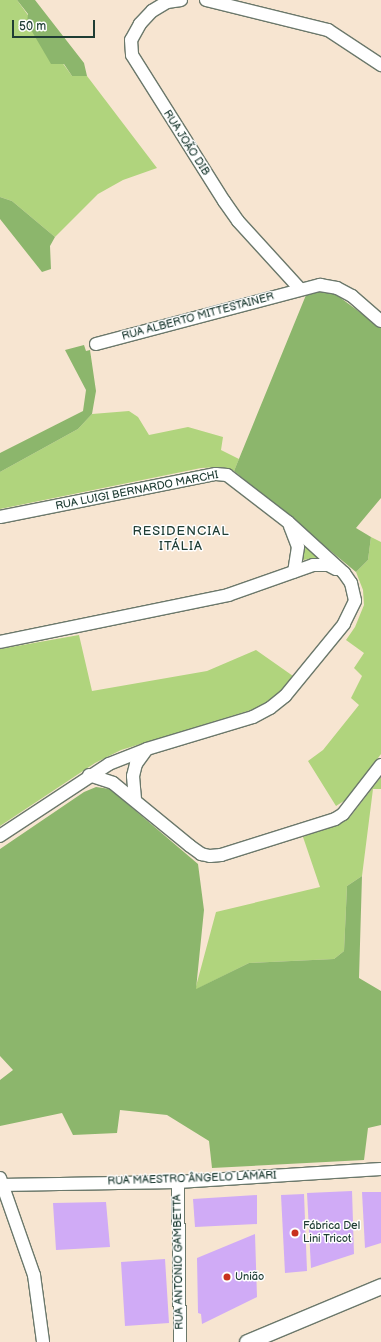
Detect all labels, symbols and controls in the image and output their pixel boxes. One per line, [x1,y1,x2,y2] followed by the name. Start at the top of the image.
[14,12,97,38] scale bar
[19,19,46,34] text: 50 m
[160,108,212,178] street label: RUA JOÃO DIB
[120,290,276,344] street label: RUA ALBERTO MITTESTAINER
[54,469,220,513] street label: RUA LUIGI BERNARDO MARCHI
[132,524,230,555] district label: RESIDENCIAL ITÁLIA
[107,1169,277,1189] street label: RUA MAESTRO ÂNGELO LAMARI
[171,1194,187,1330] street label: RUA ANTONIO GAMBETTA
[303,1220,360,1246] place label: Fábrica Del Lini Tricot
[290,1228,300,1238] marker: Fábrica Del Lini Tricot
[235,1270,264,1284] place label: União
[222,1272,232,1282] marker: União

